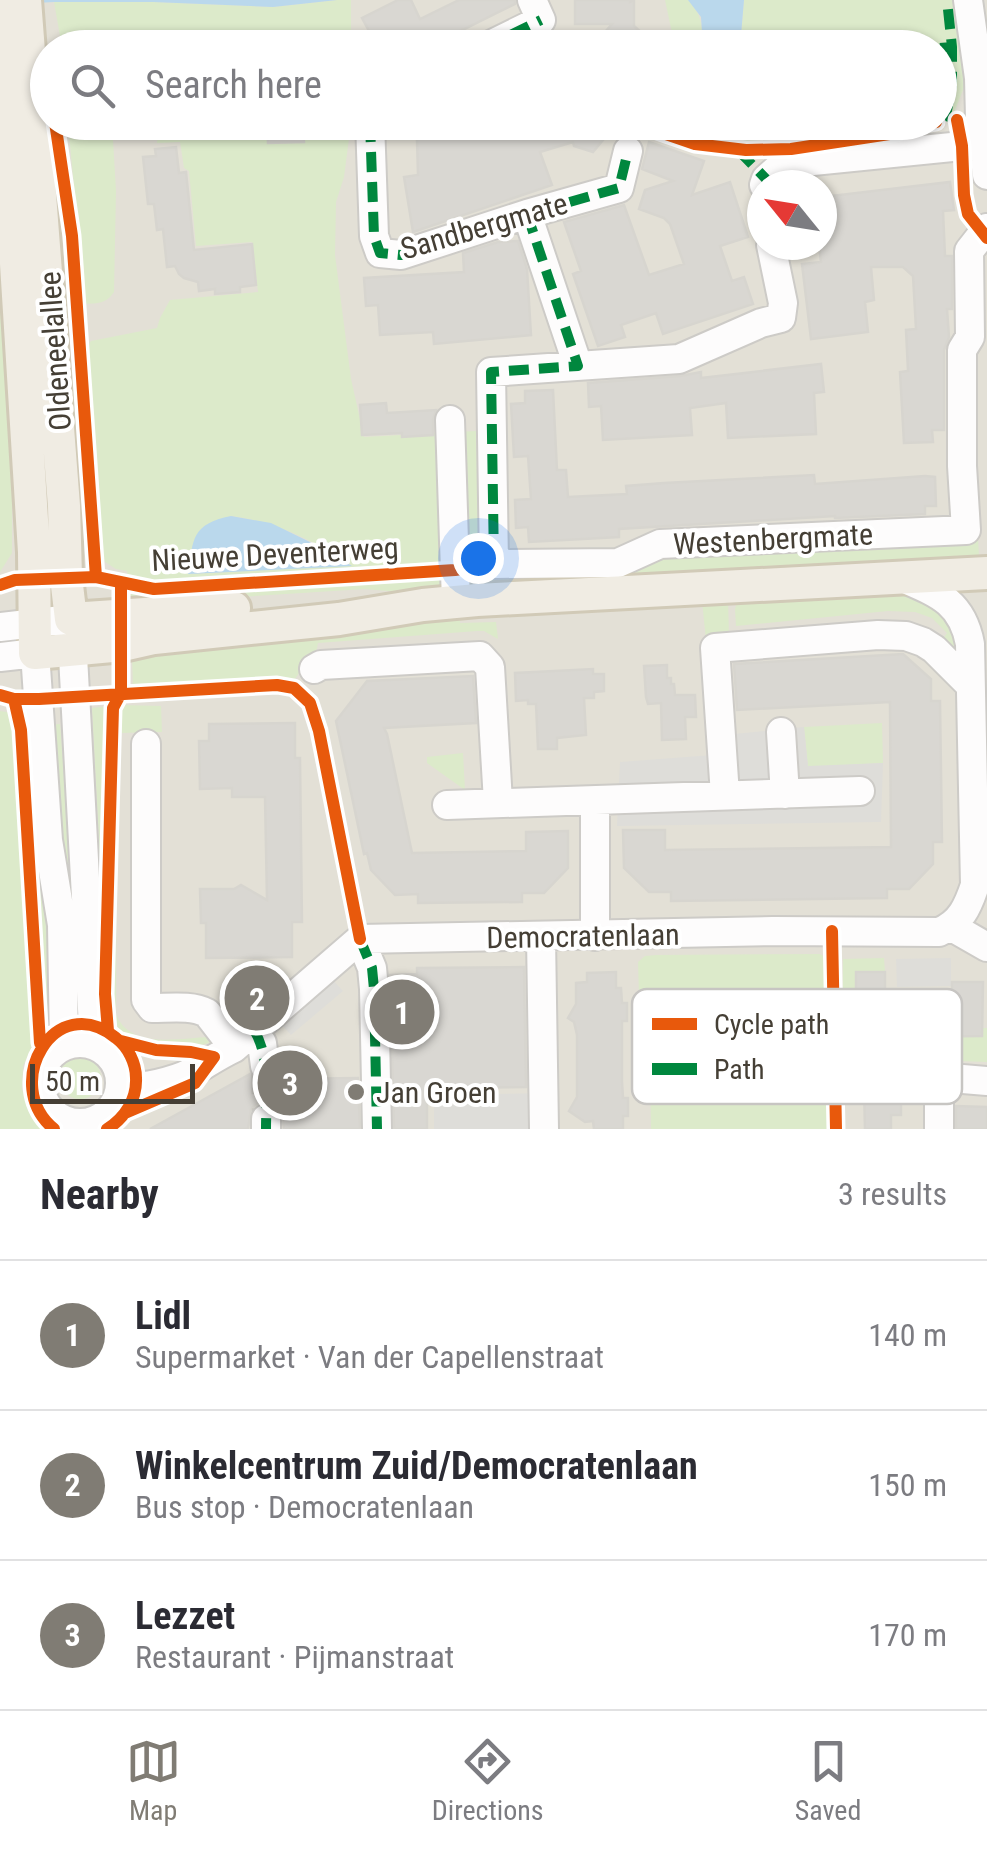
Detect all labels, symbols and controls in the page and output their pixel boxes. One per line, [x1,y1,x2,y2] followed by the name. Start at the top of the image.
[30,30,957,140] search box
[65,58,120,113] icon: search
[145,63,322,107] text: Search here
[747,170,837,260] north arrow
[397,186,571,266] street label: Sandbergmate
[32,270,78,432] street label: Oldeneelallee
[672,516,874,562] street label: Westenbergmate
[151,530,399,578] street label: Nieuwe Deventerweg
[453,533,504,584] your location
[486,917,680,955] street label: Democratenlaan
[224,960,290,1036] pin: 2
[370,974,434,1050] pin: 1
[632,989,962,1104] legend
[714,1008,829,1041] text: Cycle path
[258,1046,322,1120] pin: 3
[714,1053,765,1086] text: Path
[30,1059,195,1104] scale bar
[45,1065,100,1098] text: 50 m
[376,1075,497,1110] place label: Jan Groen
[345,1081,367,1103] marker: Jan Groen
[40,1170,159,1219] text: Nearby
[838,1175,947,1213] text: 3 results
[135,1294,191,1338] text: Lidl
[64,1316,81,1354] text: 1
[868,1316,947,1354] text: 140 m
[135,1338,604,1376] text: Supermarket · Van der Capellenstraat
[135,1444,698,1488] text: Winkelcentrum Zuid/Democratenlaan
[64,1466,81,1504] text: 2
[868,1466,947,1504] text: 150 m
[135,1488,474,1526] text: Bus stop · Democratenlaan
[135,1594,235,1638] text: Lezzet
[64,1616,81,1654] text: 3
[868,1616,947,1654] text: 170 m
[135,1638,454,1676] text: Restaurant · Pijmanstraat
[126,1734,181,1827] tab: Map
[432,1734,544,1827] tab: Directions
[795,1734,861,1827] tab: Saved

